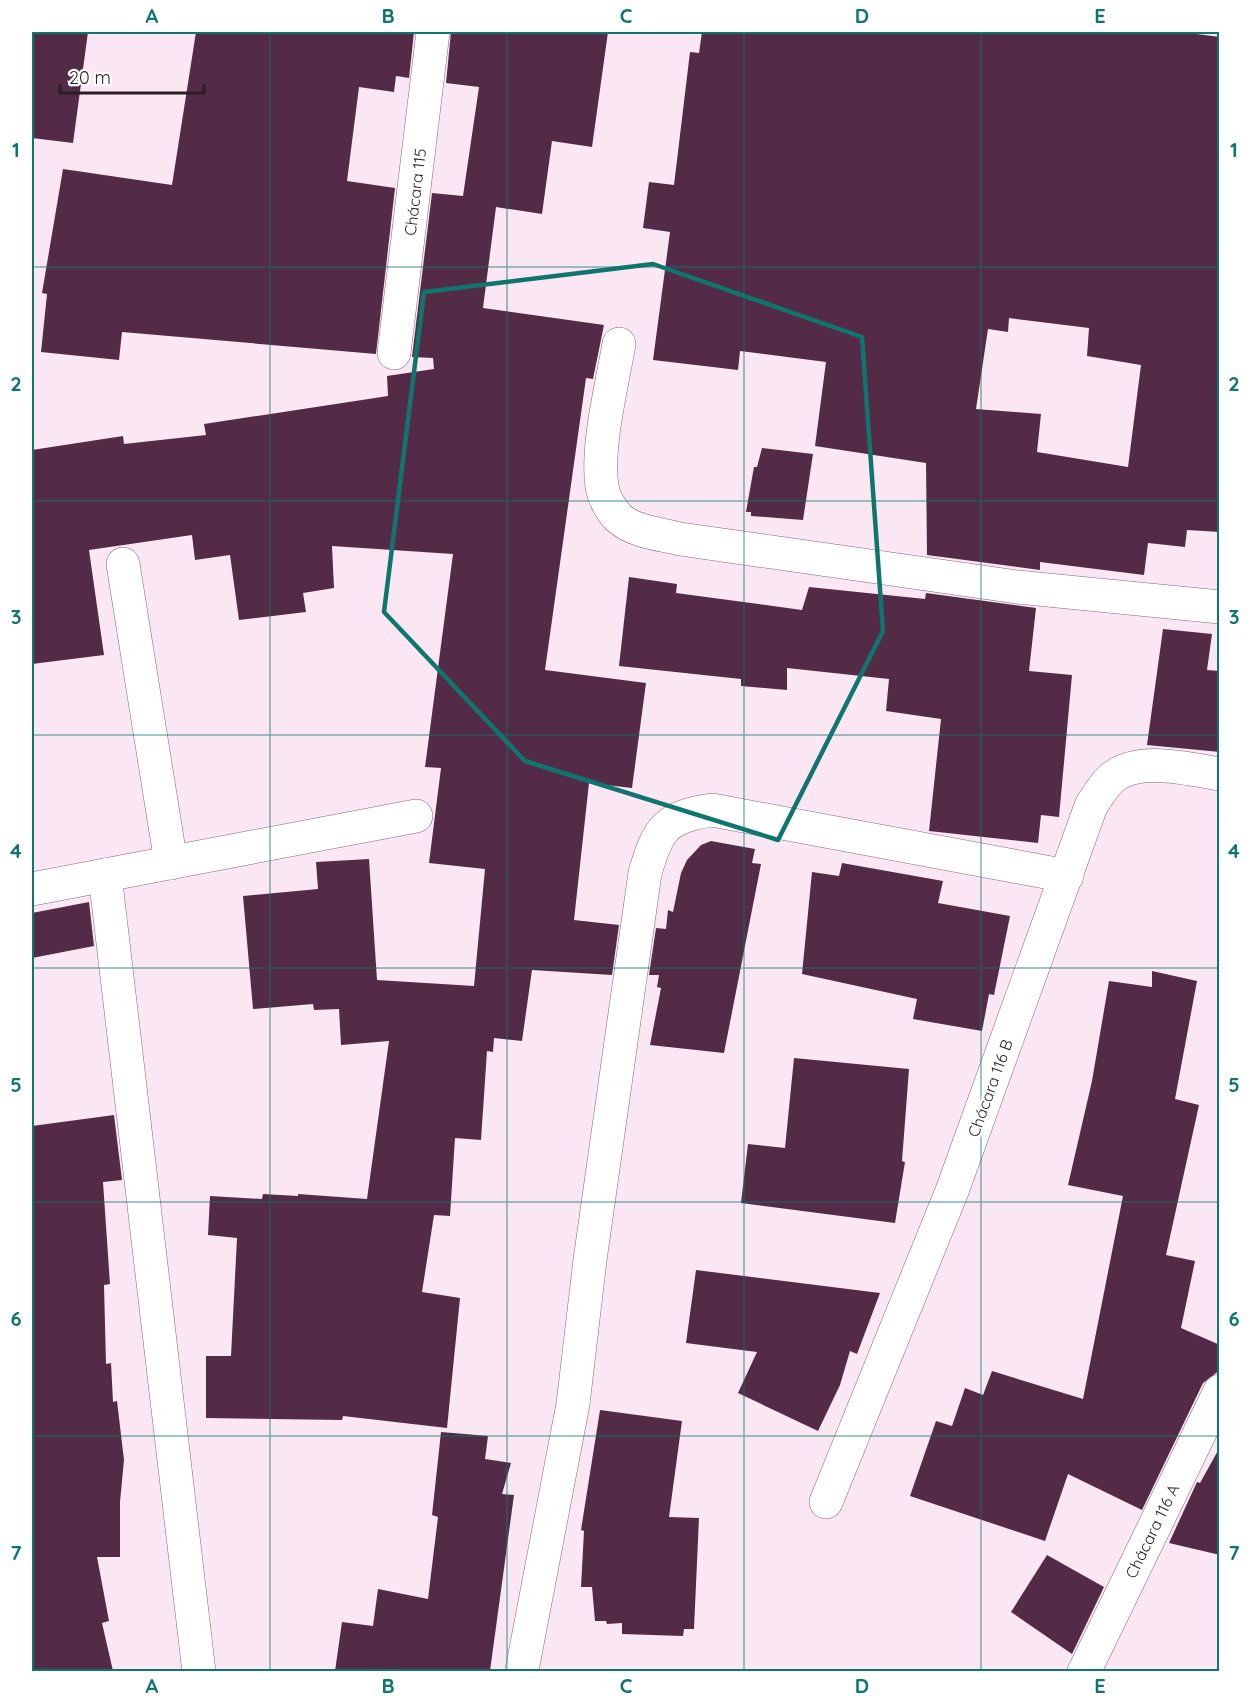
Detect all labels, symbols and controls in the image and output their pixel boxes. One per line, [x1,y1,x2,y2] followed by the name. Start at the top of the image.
[146,3,159,28] text: A
[381,3,395,28] text: B
[620,3,633,28] text: C
[855,3,869,28] text: D
[1094,3,1106,28] text: E
[60,57,204,95] scale bar
[69,66,111,89] text: 20 m
[12,137,20,162] text: 1
[1230,137,1238,162] text: 1
[400,147,430,237] street label: Chácara 115
[10,371,22,396] text: 2
[1228,371,1240,396] text: 2
[11,604,21,629] text: 3
[1229,604,1239,629] text: 3
[10,838,22,863] text: 4
[1228,838,1240,863] text: 4
[963,1036,1017,1140] street label: Chácara 116 B
[10,1072,22,1097] text: 5
[1228,1072,1240,1097] text: 5
[10,1306,22,1331] text: 6
[1228,1306,1240,1331] text: 6
[1121,1481,1183,1581] street label: Chácara 116 A
[11,1540,22,1565] text: 7
[1229,1540,1240,1565] text: 7
[146,1673,159,1698] text: A
[381,1673,395,1698] text: B
[620,1673,633,1698] text: C
[855,1673,869,1698] text: D
[1094,1673,1106,1698] text: E

